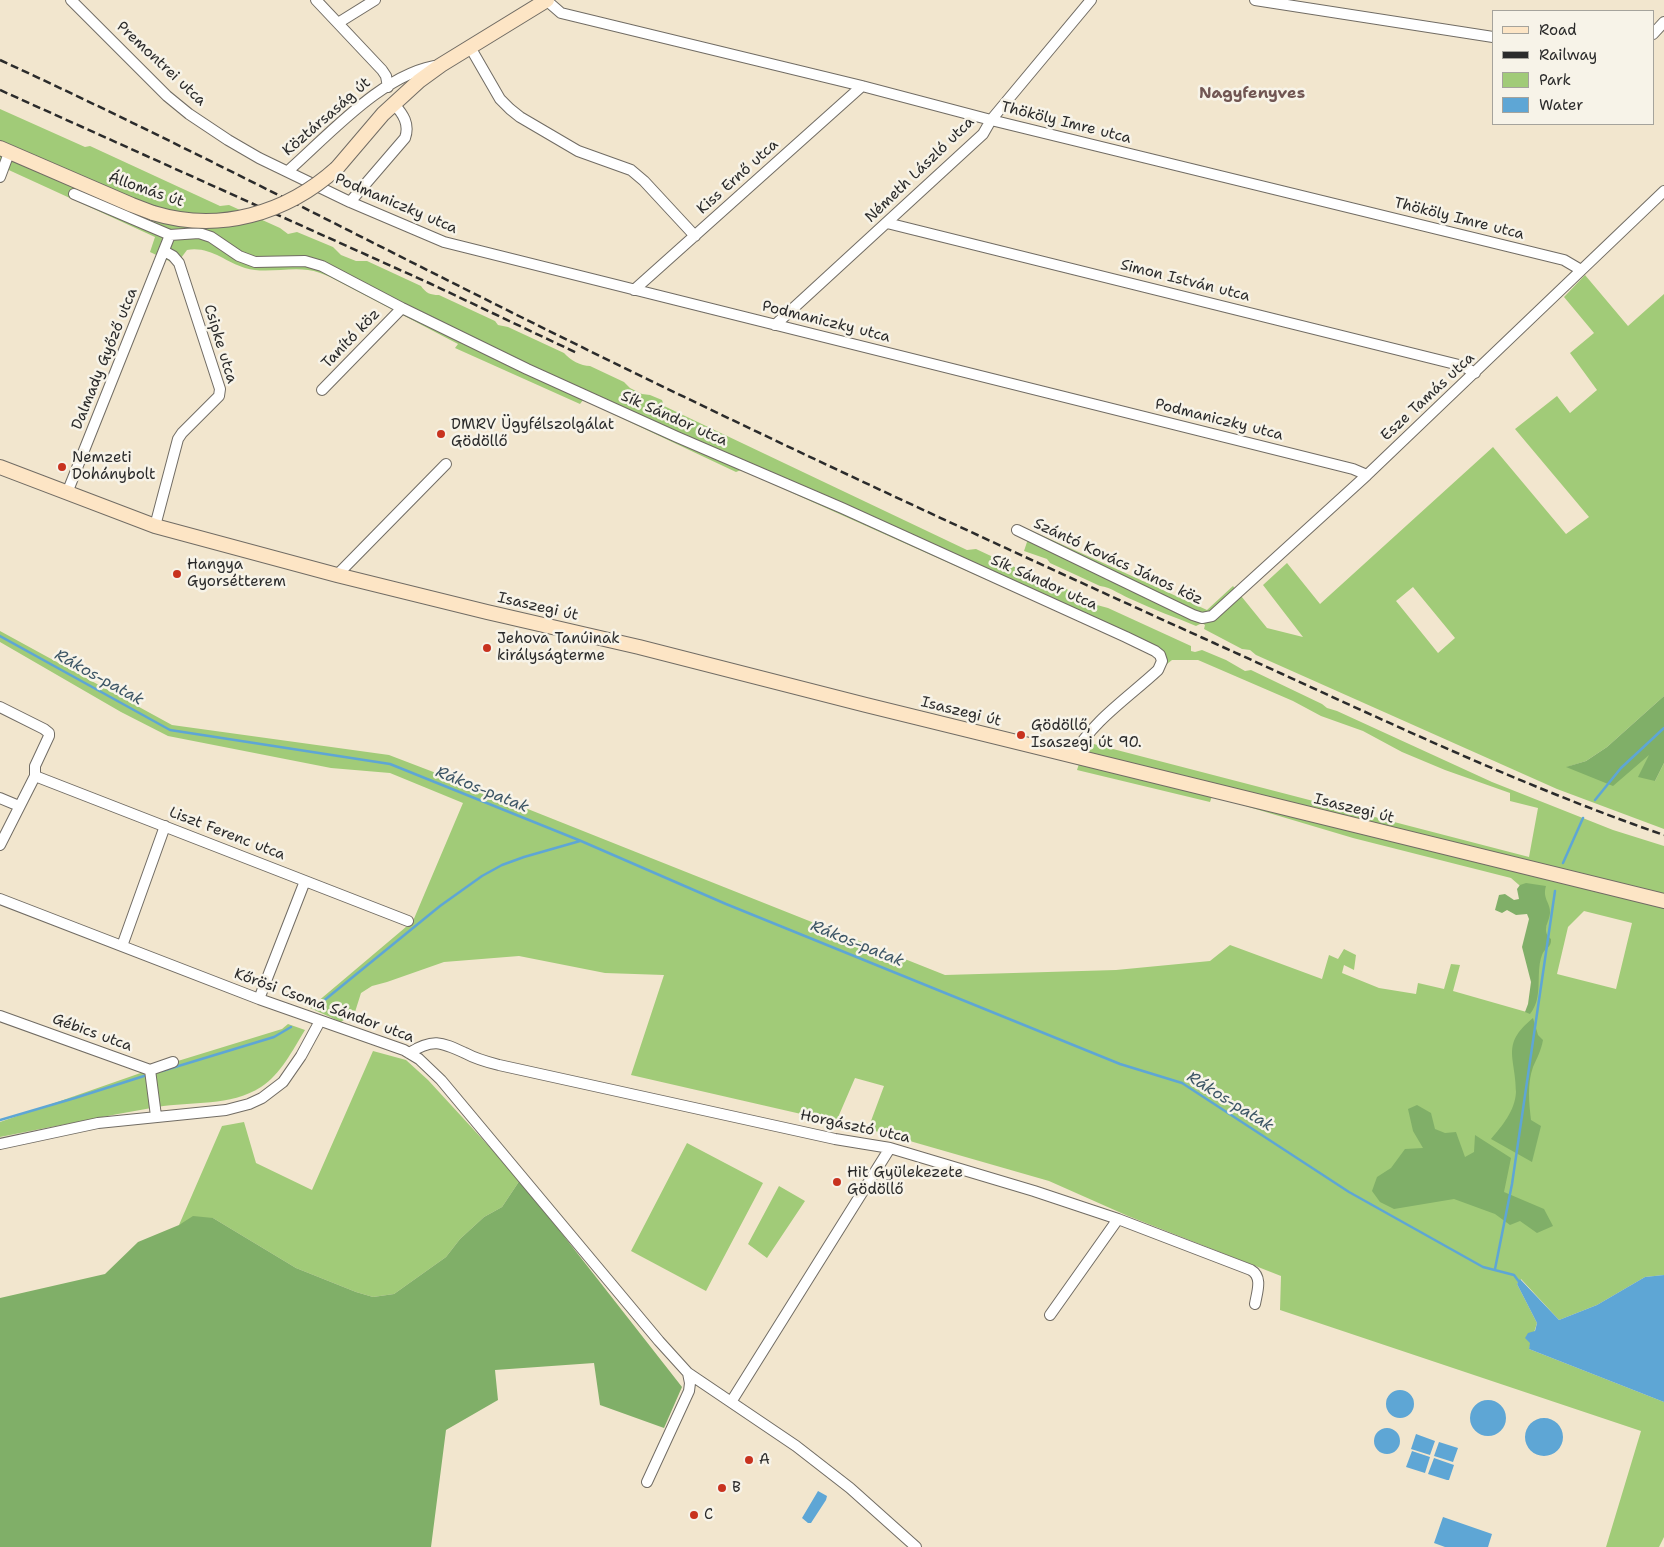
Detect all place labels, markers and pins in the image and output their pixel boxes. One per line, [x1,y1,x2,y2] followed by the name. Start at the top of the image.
[451,416,614,451] place label: DMRV Ügyfélszolgálat Gödöllő
[435,428,447,440] marker: DMRV Ügyfélszolgálat Gödöllő
[72,449,156,484] place label: Nemzeti Dohánybolt
[56,461,68,473] marker: Nemzeti Dohánybolt
[187,556,286,591] place label: Hangya Gyorsétterem
[171,568,183,580] marker: Hangya Gyorsétterem
[497,630,620,665] place label: Jehova Tanúinak királyságterme
[481,642,493,654] marker: Jehova Tanúinak királyságterme
[1031,717,1142,752] place label: Gödöllő, Isaszegi út 90.
[1015,729,1027,741] marker: Gödöllő, Isaszegi út 90.
[847,1164,963,1199] place label: Hit Gyülekezete Gödöllő
[831,1176,843,1188] marker: Hit Gyülekezete Gödöllő
[759,1451,770,1469] place label: A
[743,1454,755,1466] marker: A
[732,1479,741,1497] place label: B
[716,1482,728,1494] marker: B
[704,1506,713,1524] place label: C
[688,1509,700,1521] marker: C

